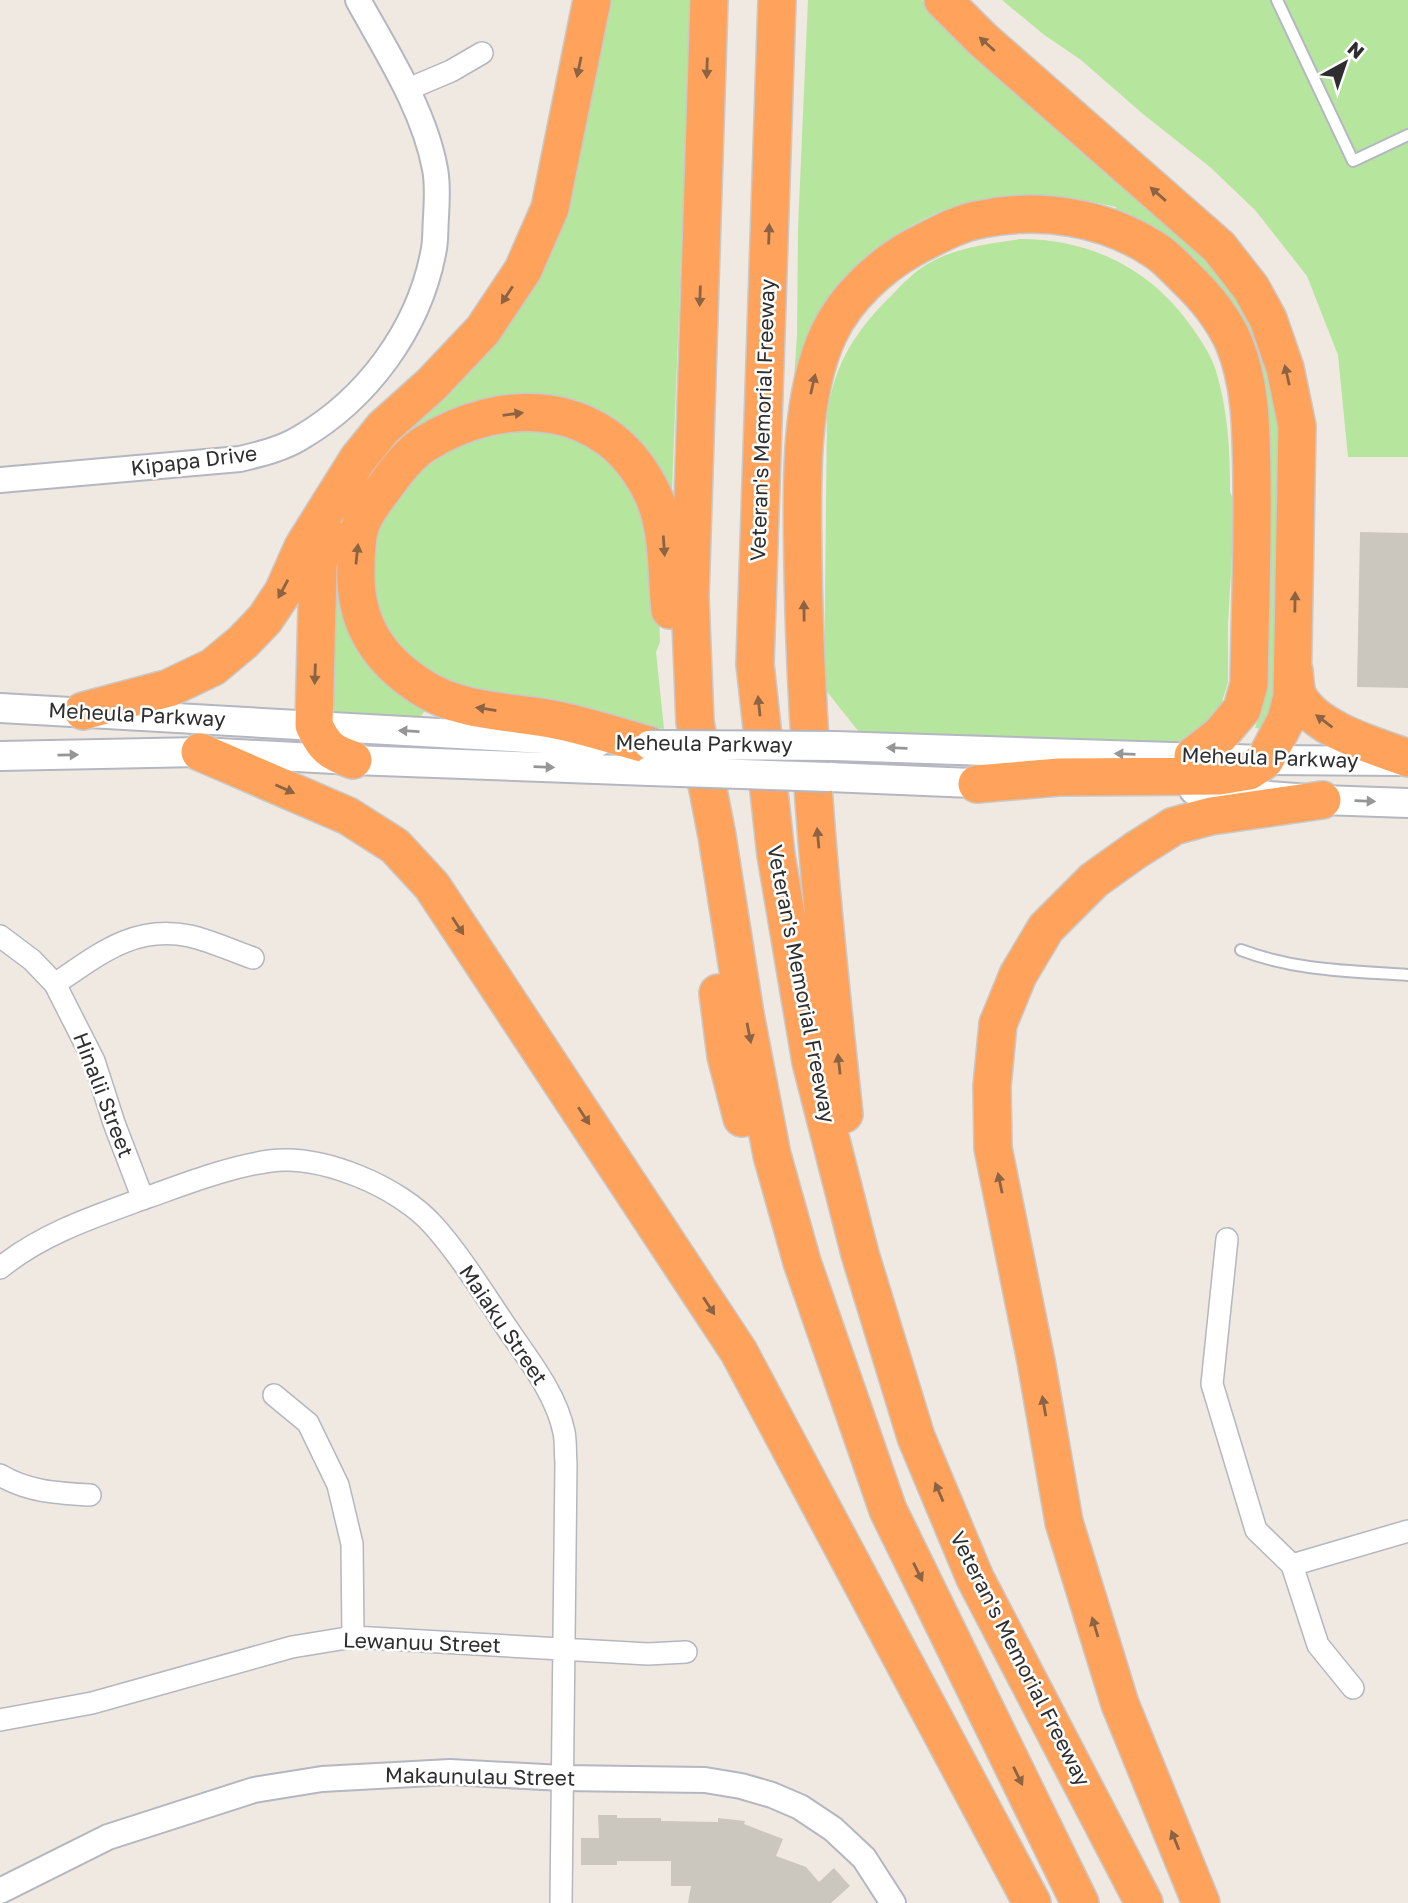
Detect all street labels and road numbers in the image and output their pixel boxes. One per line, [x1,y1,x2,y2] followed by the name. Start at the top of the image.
[744,278,780,562] street label: Veteran's Memorial Freeway
[129,439,258,481] street label: Kipapa Drive
[48,696,227,732] street label: Meheula Parkway
[615,728,793,758] street label: Meheula Parkway
[1181,741,1359,773] street label: Meheula Parkway
[762,843,842,1125] street label: Veteran's Memorial Freeway
[68,1028,140,1161] street label: Hinalii Street
[454,1259,554,1389] street label: Maiaku Street
[945,1527,1097,1791] street label: Veteran's Memorial Freeway
[343,1626,501,1658] street label: Lewanuu Street
[385,1761,575,1791] street label: Makaunulau Street

